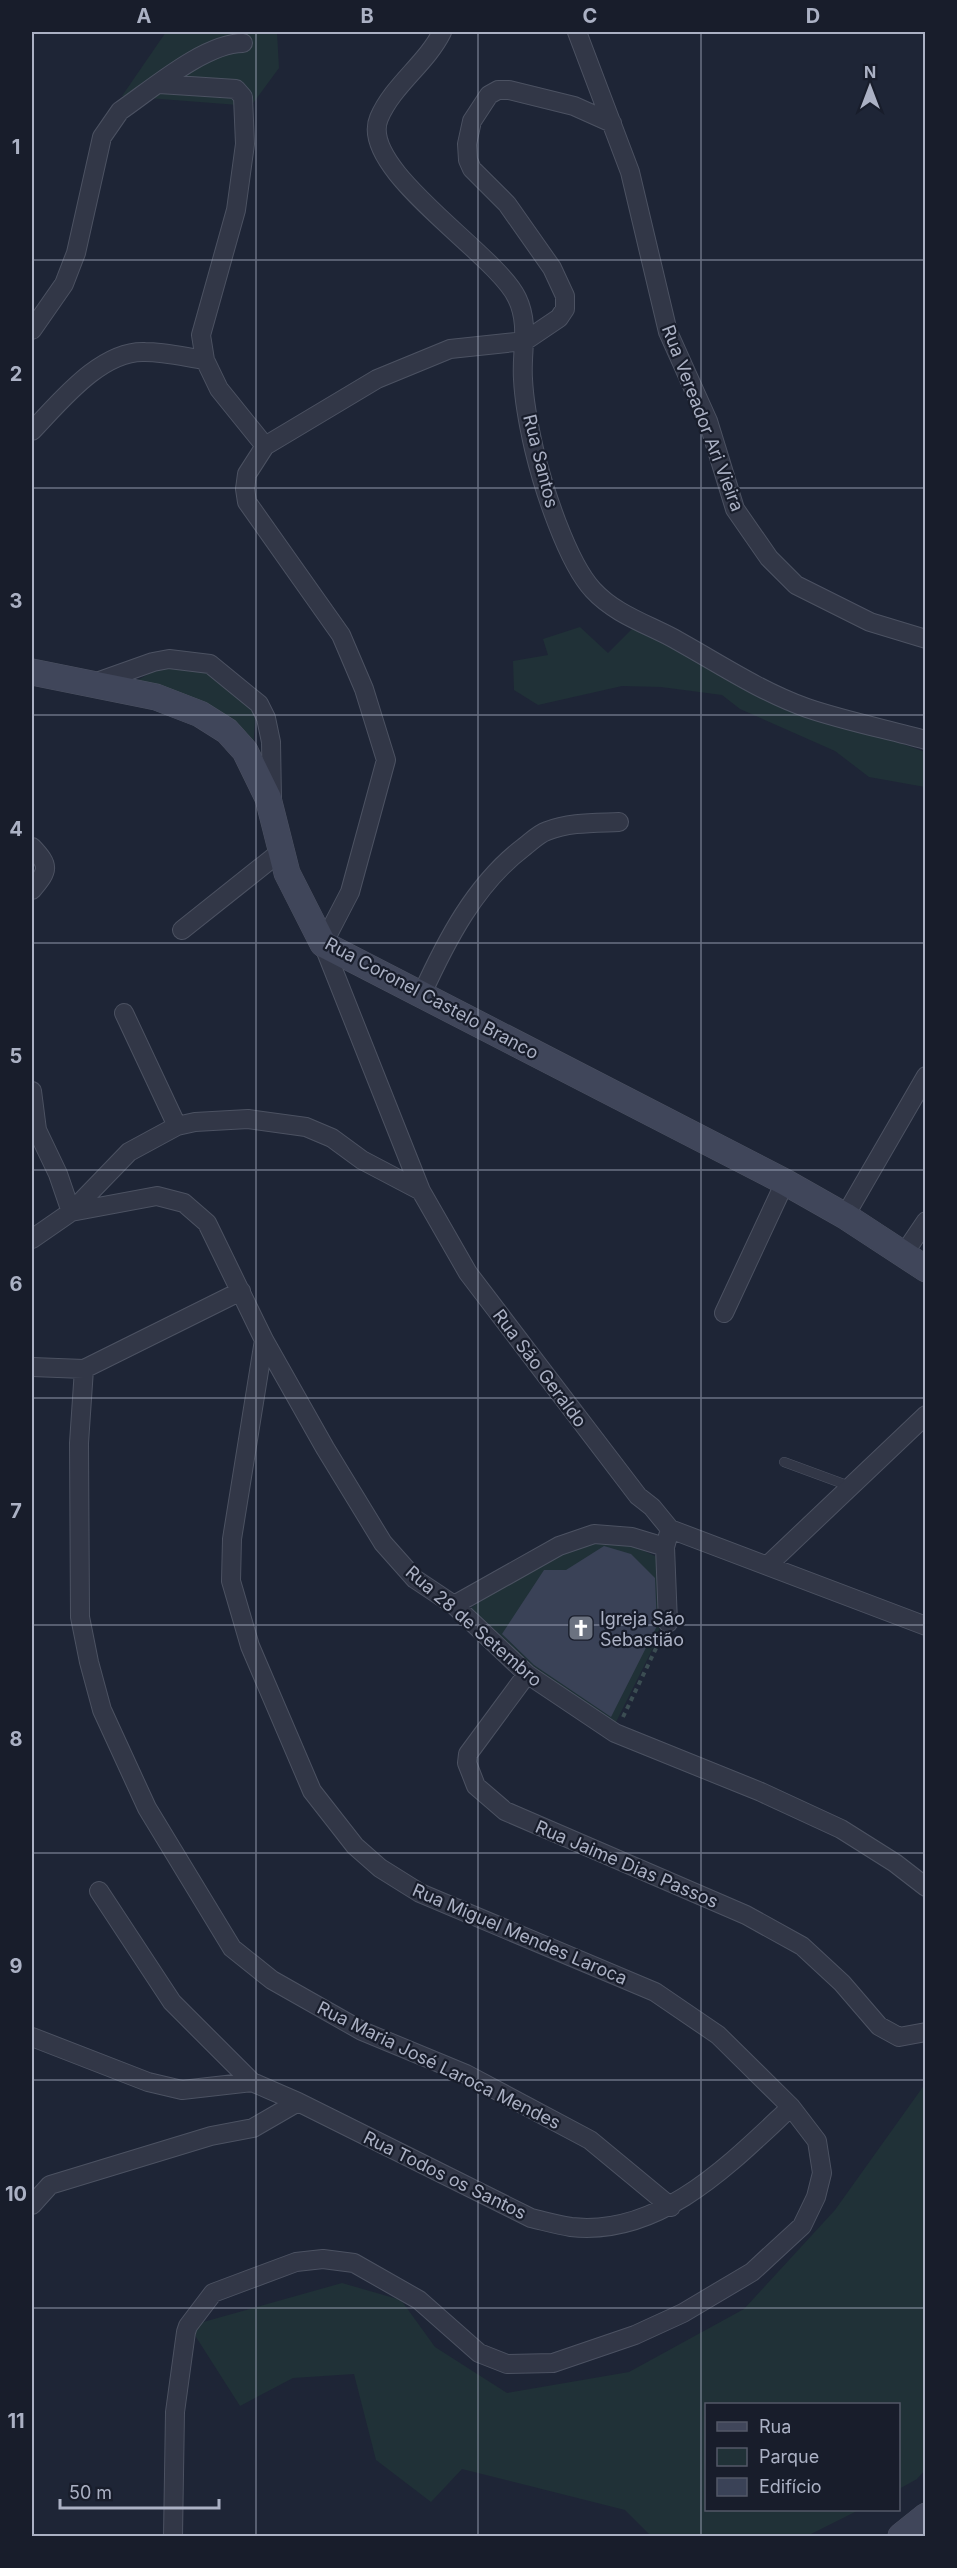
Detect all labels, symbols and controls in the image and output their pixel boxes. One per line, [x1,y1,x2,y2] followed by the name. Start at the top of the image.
[137,4,152,28] text: A
[360,4,374,28] text: B
[583,4,597,28] text: C
[806,4,820,28] text: D
[840,57,900,117] north arrow
[864,62,876,82] text: N
[12,135,20,159] text: 1
[658,322,748,514] street label: Rua Vereador Ari Vieira
[10,362,22,386] text: 2
[519,412,563,510] street label: Rua Santos
[10,589,22,613] text: 3
[9,817,23,841] text: 4
[322,933,542,1063] street label: Rua Coronel Castelo Branco
[10,1044,22,1068] text: 5
[10,1272,23,1296] text: 6
[489,1305,591,1431] street label: Rua São Geraldo
[10,1499,22,1523] text: 7
[402,1561,546,1691] street label: Rua 28 de Setembro
[600,1608,685,1650] place label: Igreja São Sebastião
[566,1613,596,1643] church icon: Igreja São Sebastião
[9,1727,23,1751] text: 8
[533,1816,721,1912] street label: Rua Jaime Dias Passos
[409,1879,631,1989] street label: Rua Miguel Mendes Laroca
[10,1954,23,1978] text: 9
[314,1997,564,2133] street label: Rua Maria José Laroca Mendes
[360,2126,530,2224] street label: Rua Todos os Santos
[5,2182,27,2206] text: 10
[705,2403,900,2511] legend
[7,2409,25,2433] text: 11
[759,2416,791,2437] text: Rua
[759,2446,819,2467] text: Parque
[60,2472,219,2510] scale bar
[759,2476,822,2497] text: Edifício
[69,2482,112,2503] text: 50 m

